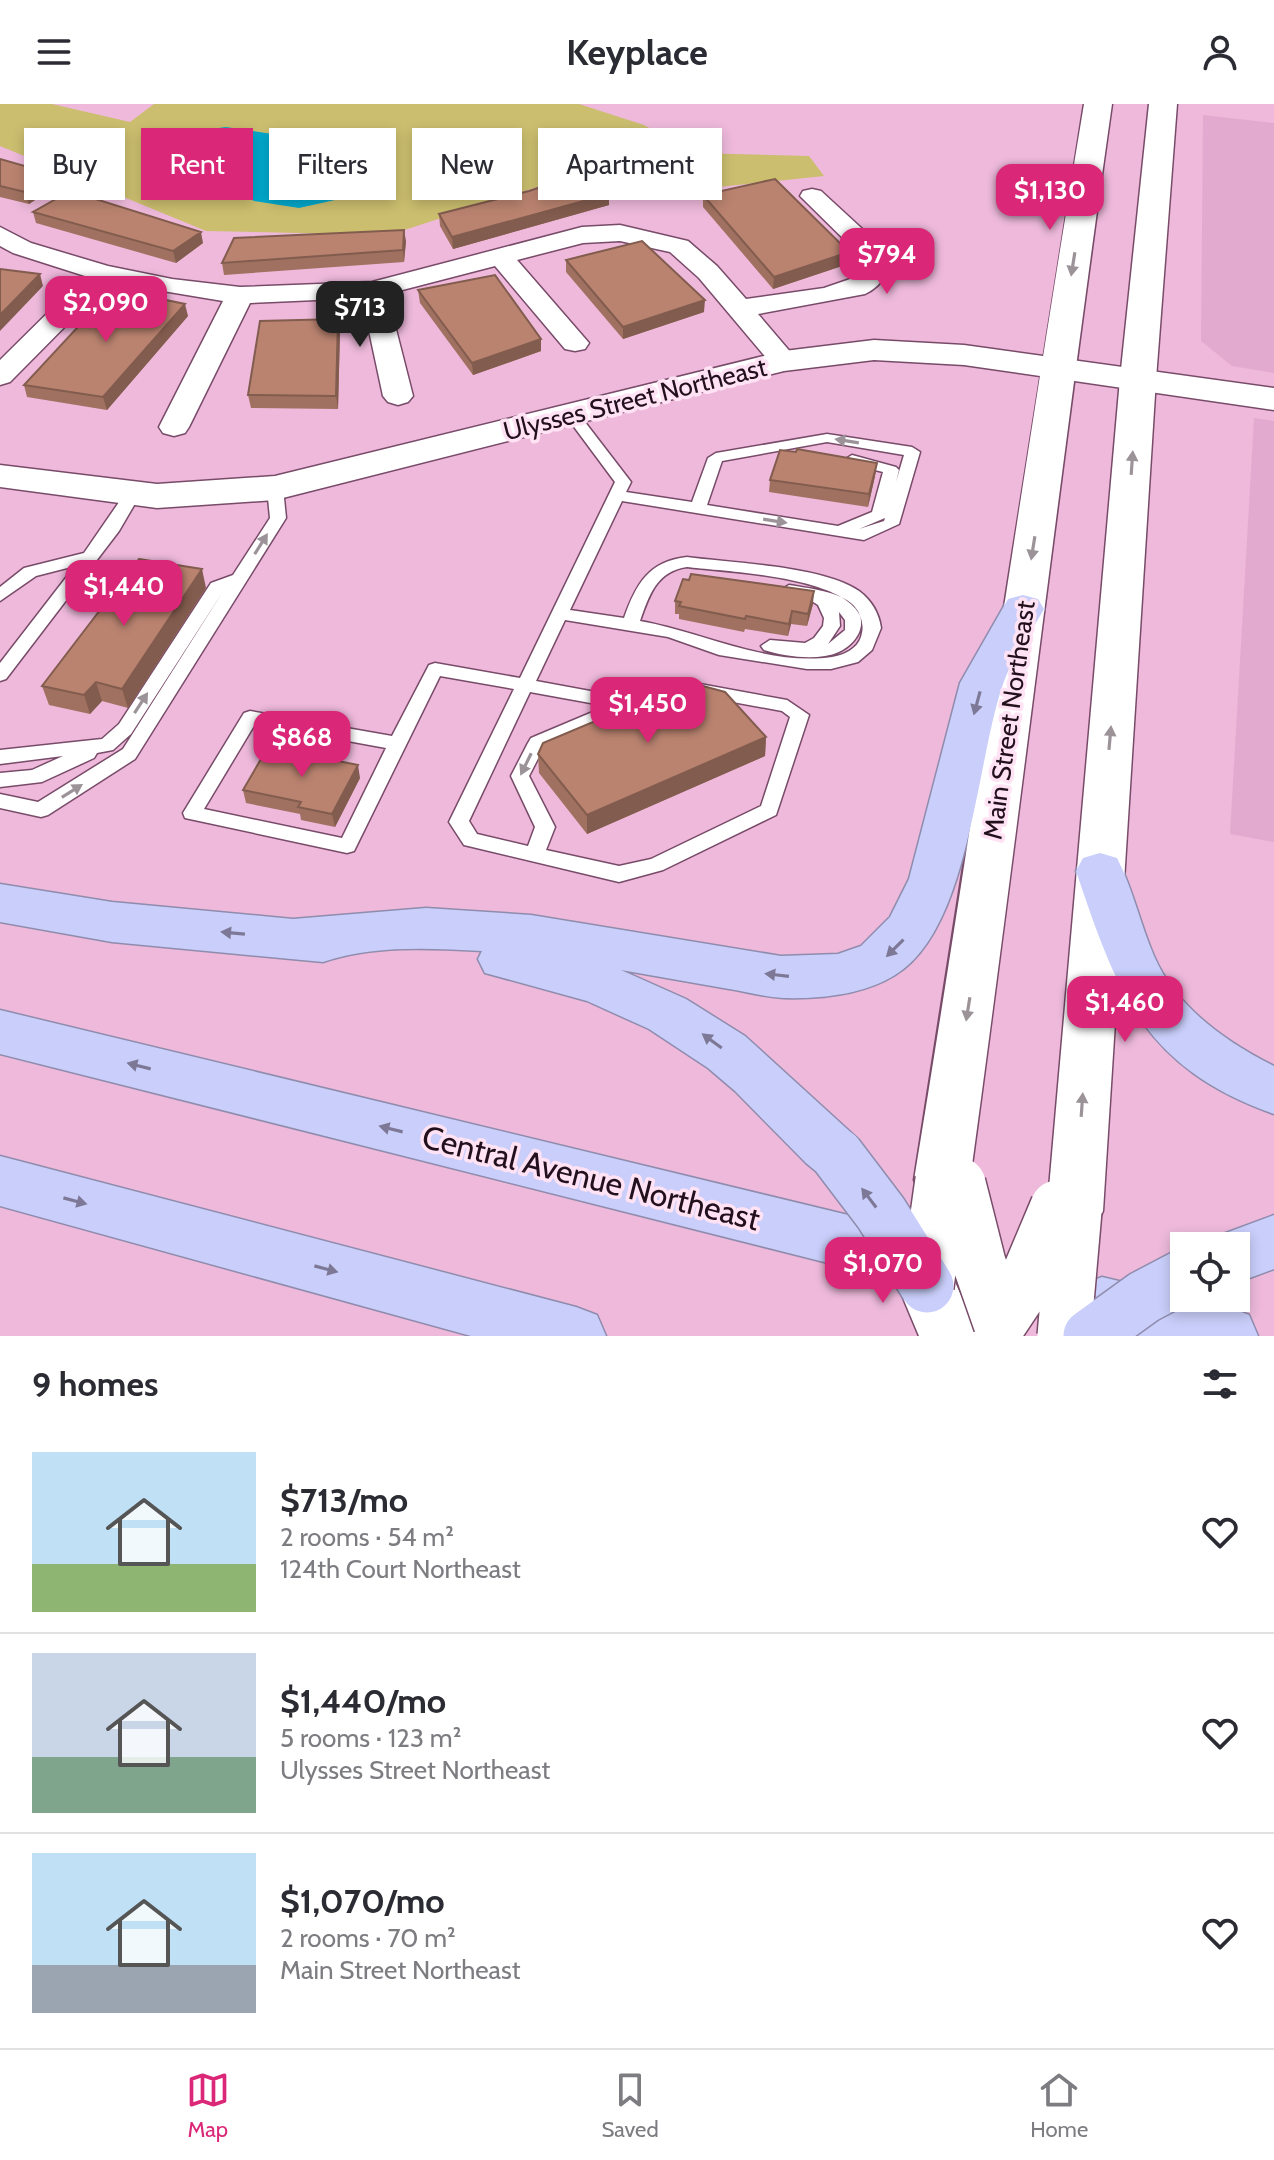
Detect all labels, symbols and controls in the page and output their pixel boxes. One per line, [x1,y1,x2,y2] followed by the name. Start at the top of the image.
[32,30,76,74] icon: menu
[566,30,708,74] text: Keyplace
[1198,30,1242,74] icon: person
[24,128,125,200] chip: Buy
[141,128,253,200] chip: Rent
[269,128,396,200] chip: Filters
[412,128,522,200] chip: New
[538,128,722,200] chip: Apartment
[985,164,1115,232] pin: $1,130
[1014,174,1086,206] text: $1,130
[840,228,934,296] pin: $794
[857,238,917,270] text: $794
[1066,252,1079,277] one-way arrow
[41,276,171,344] pin: $2,090
[313,281,407,349] pin: $713
[63,286,149,318] text: $2,090
[334,291,386,323] text: $713
[500,351,770,447] street label: Ulysses Street Northeast
[835,435,860,447] one-way arrow
[1126,450,1139,475] one-way arrow
[763,516,788,528] one-way arrow
[254,534,269,555] one-way arrow
[1026,536,1038,561] one-way arrow
[59,560,189,628] pin: $1,440
[83,570,165,602] text: $1,440
[976,598,1042,841] street label: Main Street Northeast
[583,677,713,745] pin: $1,450
[608,687,688,719] text: $1,450
[970,691,982,716] one-way arrow
[134,693,149,714] one-way arrow
[255,711,349,779] pin: $868
[271,721,333,753] text: $868
[1104,725,1117,750] one-way arrow
[519,753,533,776] one-way arrow
[61,783,82,798] one-way arrow
[220,926,245,939] one-way arrow
[886,938,905,957] one-way arrow
[764,969,789,982] one-way arrow
[1060,976,1190,1044] pin: $1,460
[1085,986,1165,1018] text: $1,460
[961,996,974,1021] one-way arrow
[701,1034,722,1050] one-way arrow
[126,1060,151,1072] one-way arrow
[1076,1092,1089,1117] one-way arrow
[418,1117,764,1238] street label: Central Avenue Northeast
[379,1122,404,1134] one-way arrow
[862,1188,878,1208] one-way arrow
[64,1195,88,1208] one-way arrow
[1170,1232,1250,1312] map controls
[1170,1232,1250,1312] button: locate
[818,1237,948,1305] pin: $1,070
[843,1247,923,1279] text: $1,070
[314,1263,339,1275] one-way arrow
[1198,1362,1242,1406] icon: filters
[32,1363,158,1405] text: 9 homes
[280,1479,408,1521] text: $713/mo
[96,1484,192,1580] icon: home
[1198,1510,1242,1554] icon: heart
[280,1521,454,1553] text: 2 rooms · 54 m²
[280,1553,521,1585] text: 124th Court Northeast
[280,1680,446,1722] text: $1,440/mo
[96,1685,192,1781] icon: home
[1198,1711,1242,1755] icon: heart
[280,1722,461,1754] text: 5 rooms · 123 m²
[280,1754,550,1786] text: Ulysses Street Northeast
[280,1880,445,1922] text: $1,070/mo
[96,1885,192,1981] icon: home
[1198,1911,1242,1955] icon: heart
[280,1922,456,1954] text: 2 rooms · 70 m²
[280,1954,521,1986] text: Main Street Northeast
[186,2068,230,2143] tab: Map
[601,2068,659,2143] tab: Saved
[1030,2068,1088,2143] tab: Home

